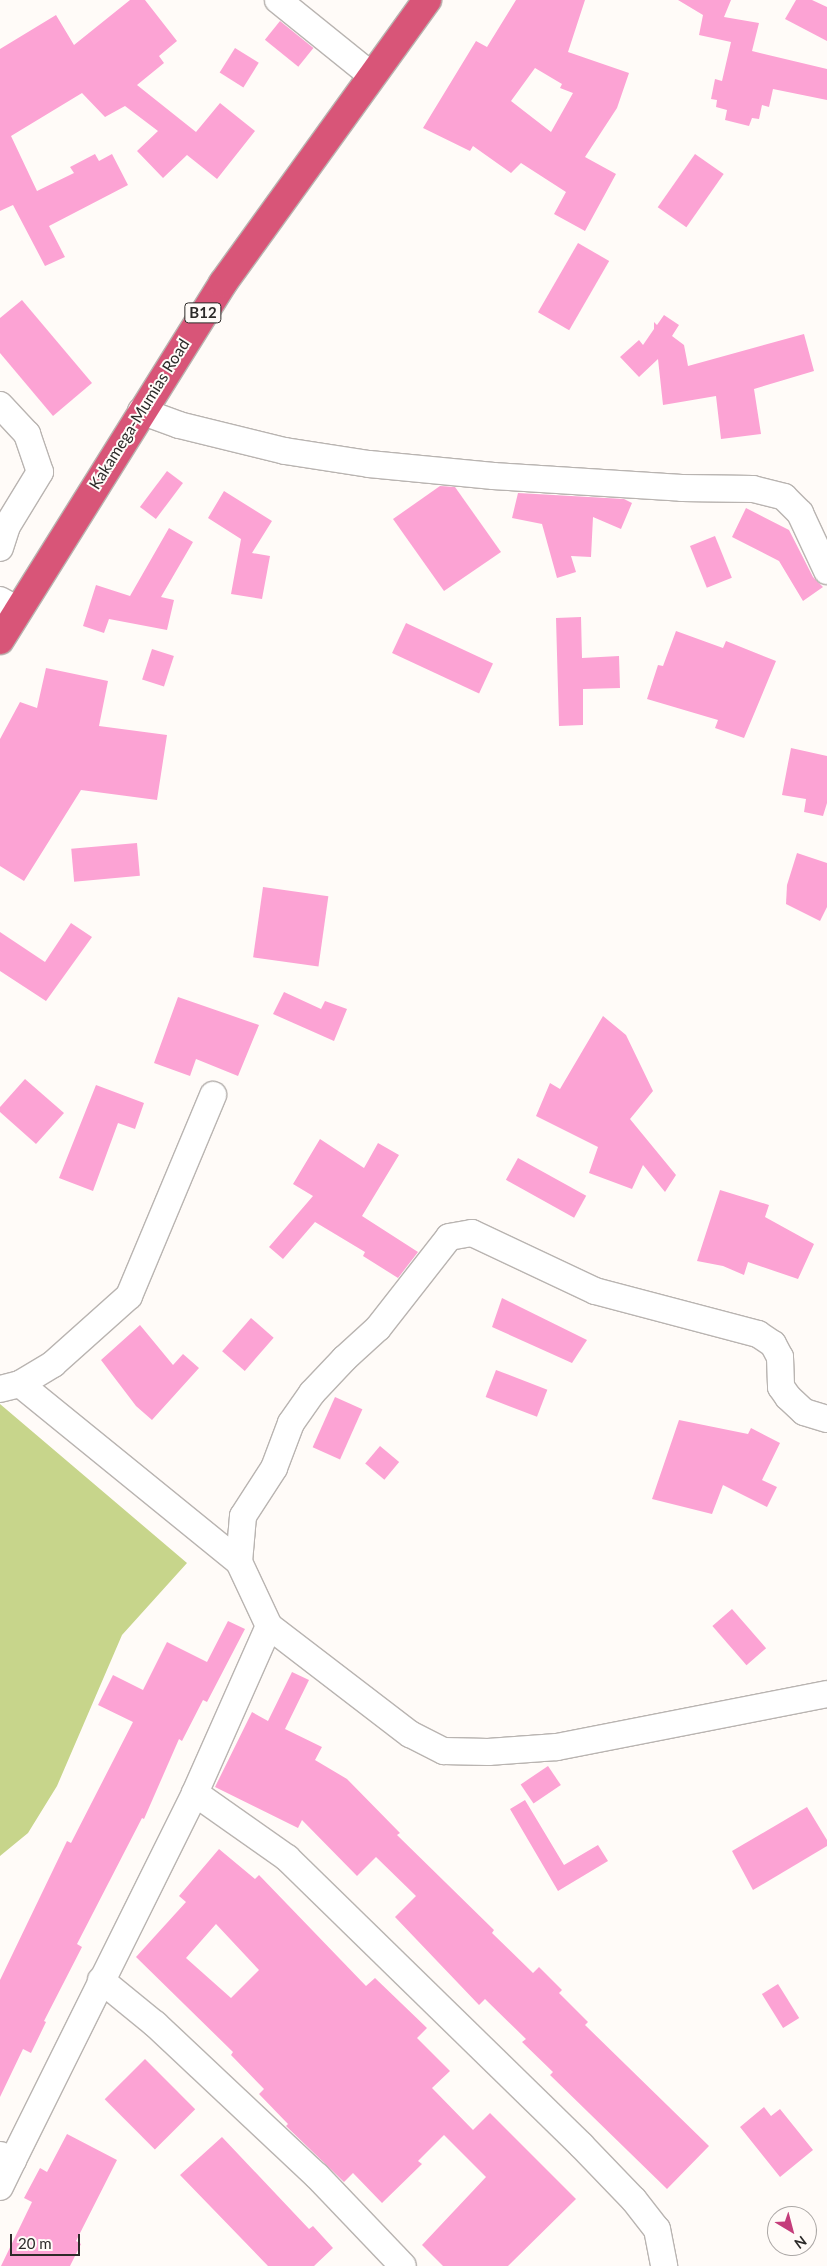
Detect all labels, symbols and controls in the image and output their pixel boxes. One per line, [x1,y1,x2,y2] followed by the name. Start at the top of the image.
[184,300,222,326] road number: B12
[85,335,193,493] street label: Kakamega-Mumias Road
[767,2206,817,2256] north arrow
[12,2224,82,2256] scale bar
[791,2233,810,2253] text: N
[18,2234,52,2252] text: 20 m

